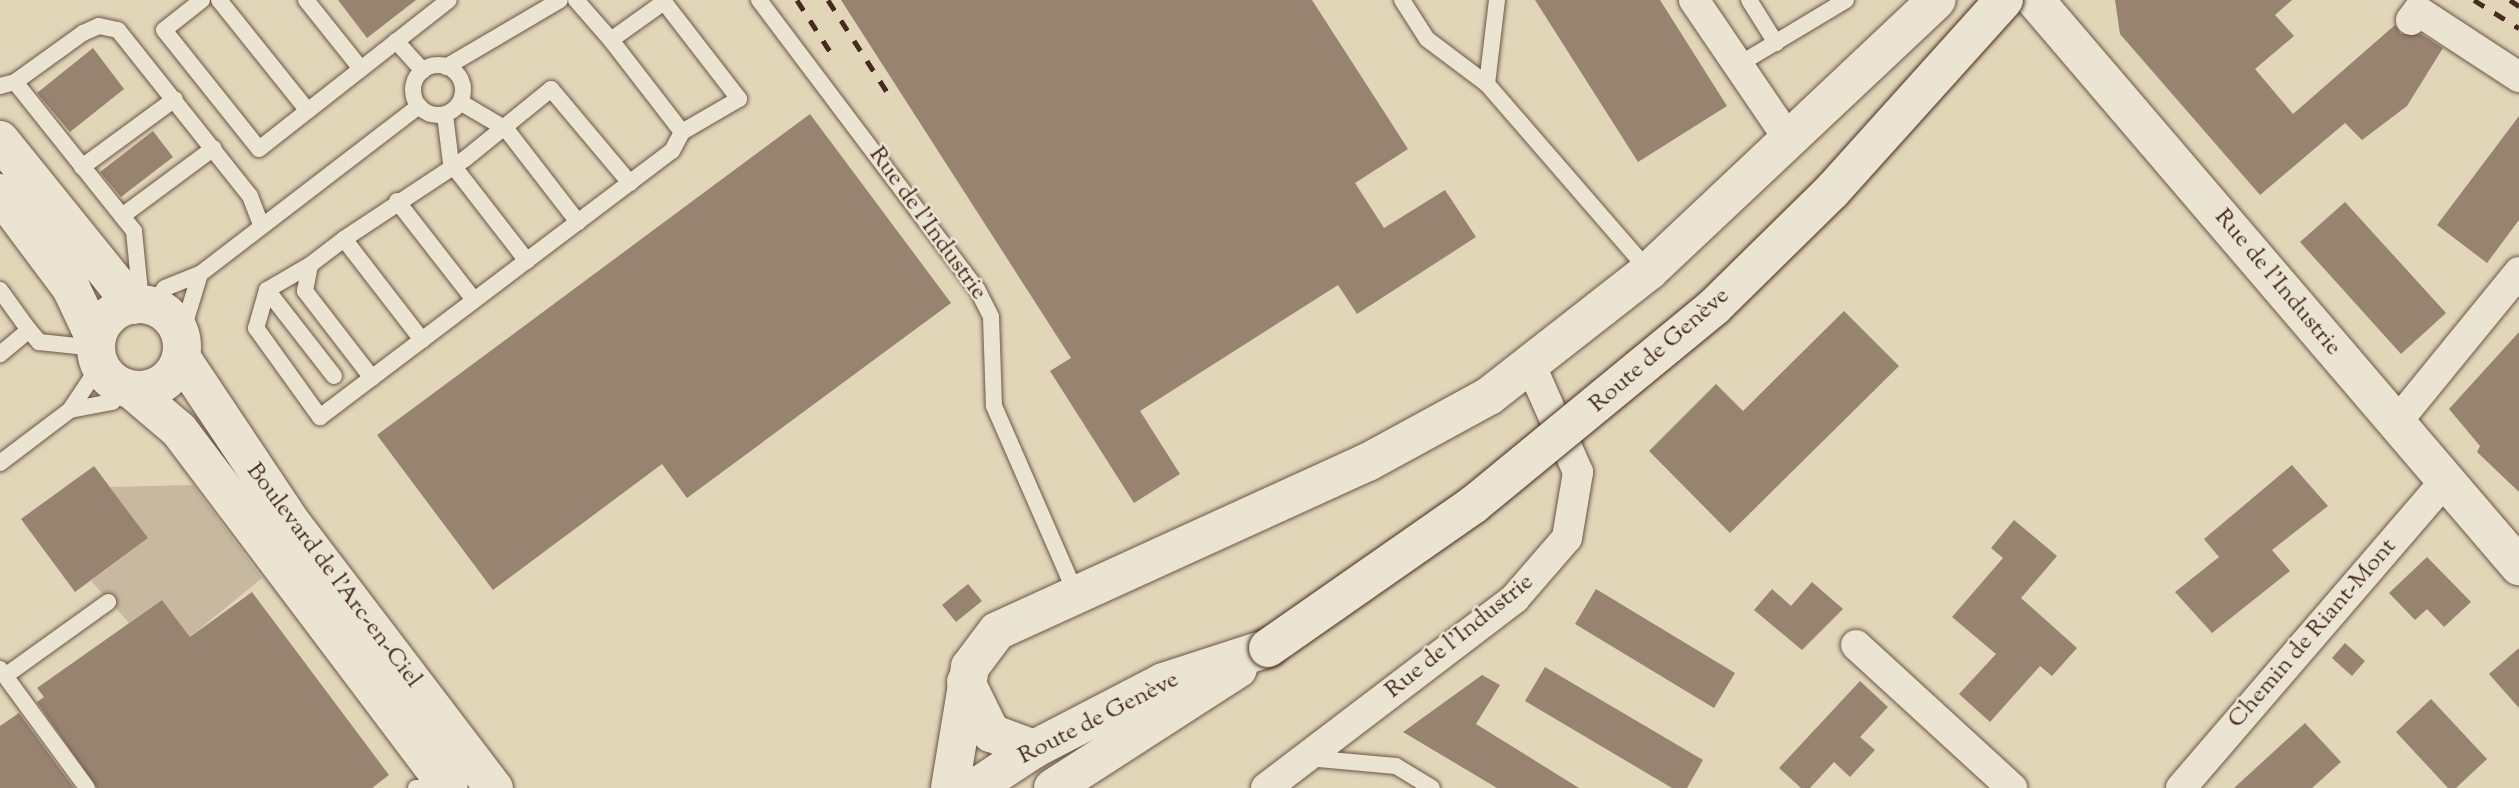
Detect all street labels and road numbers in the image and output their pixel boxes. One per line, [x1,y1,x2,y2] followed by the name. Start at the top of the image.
[862,142,992,306] street label: Rue de l'Industrie
[2207,204,2347,362] street label: Rue de l'Industrie
[1584,282,1736,420] street label: Route de Genève
[239,458,427,694] street label: Boulevard de l'Arc-en-Ciel
[2223,533,2403,735] street label: Chemin de Riant-Mont
[1380,568,1540,706] street label: Rue de l'Industrie
[1014,666,1184,772] street label: Route de Genève

